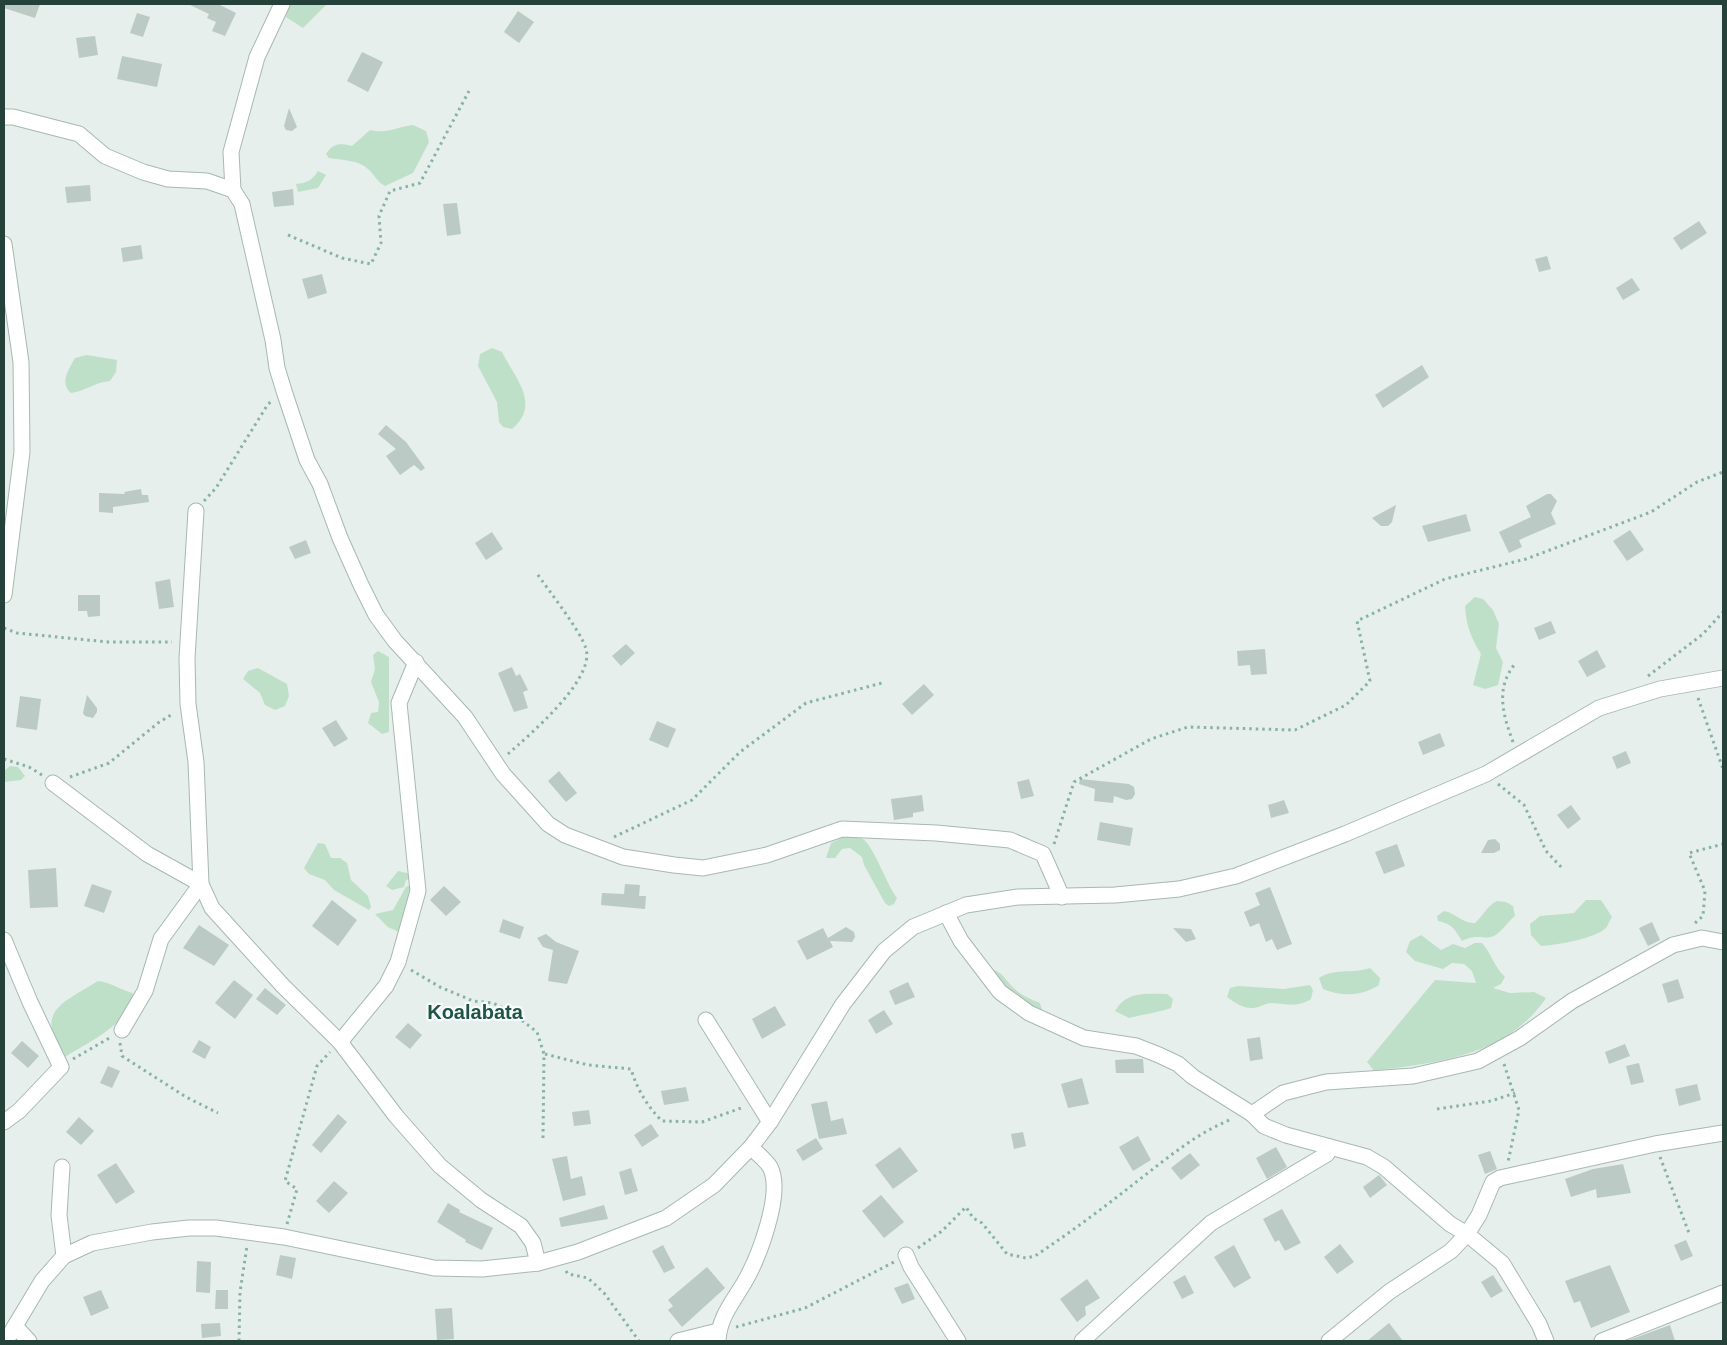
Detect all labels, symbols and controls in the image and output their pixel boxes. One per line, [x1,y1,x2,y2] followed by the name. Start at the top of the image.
[427,1001,524,1023] district label: Koalabata

